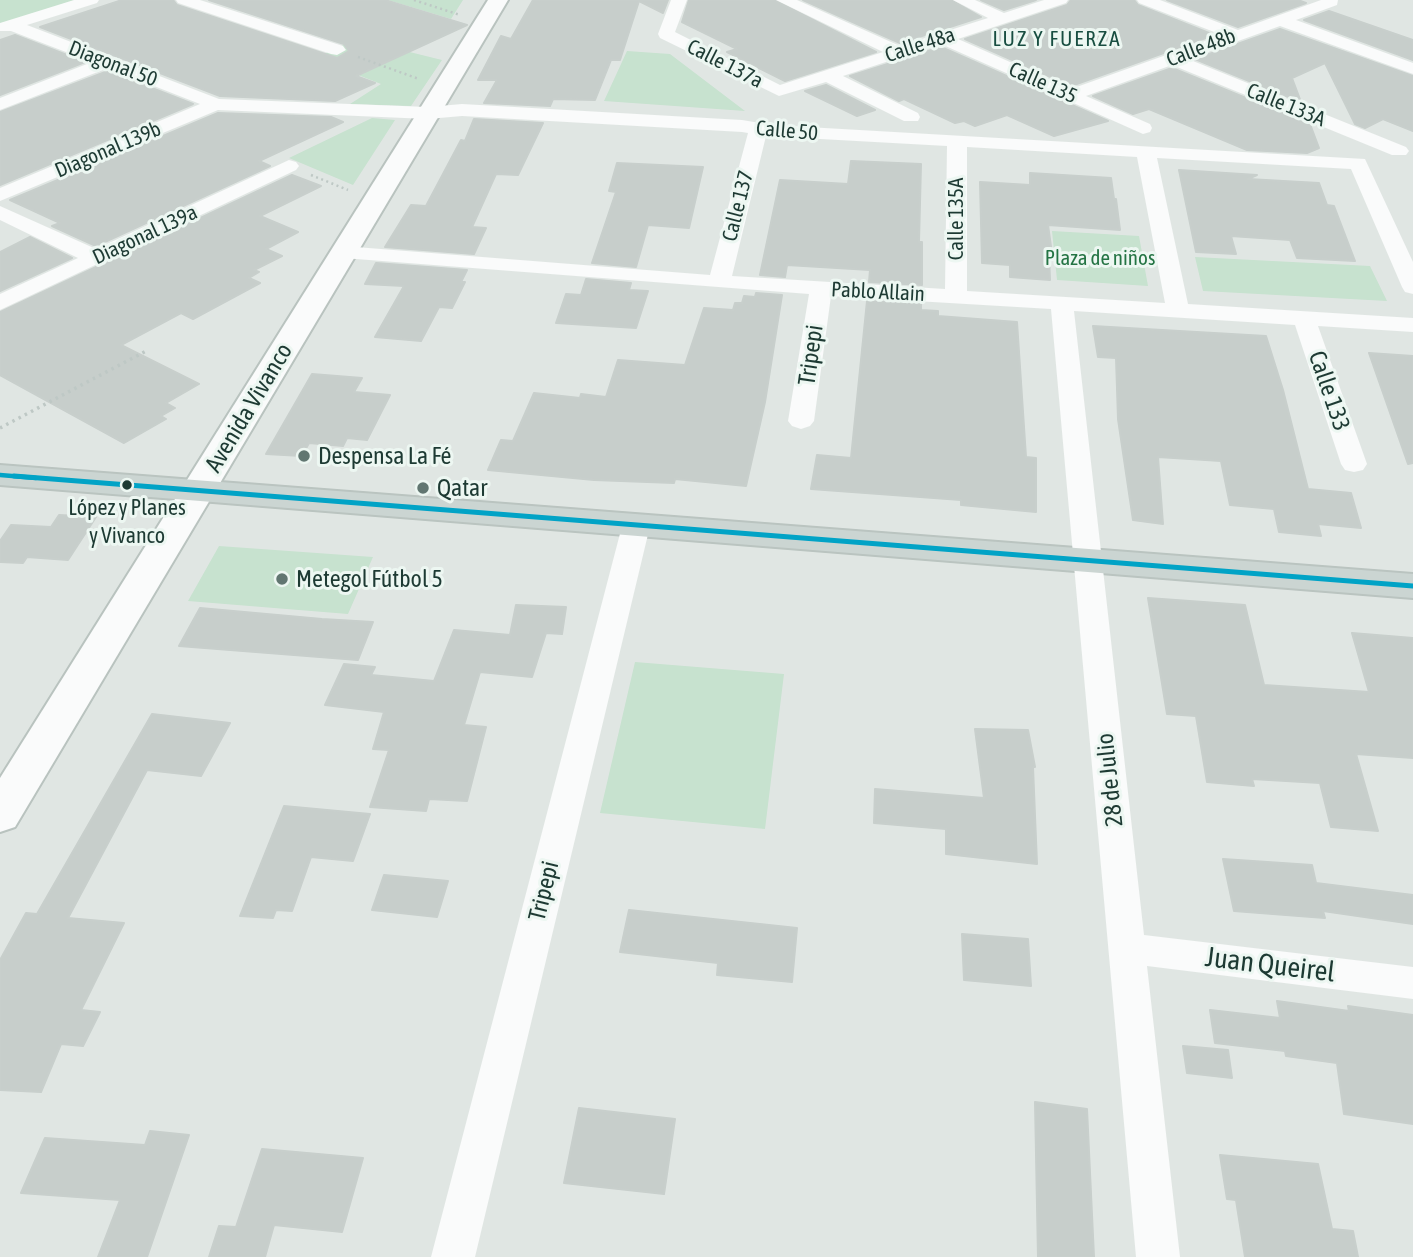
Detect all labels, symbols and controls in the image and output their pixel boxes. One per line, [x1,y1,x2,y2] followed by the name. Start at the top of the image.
[882,22,958,68] street label: Calle 48a
[1163,23,1239,73] street label: Calle 48b
[994,26,1120,52] district label: LUZ Y FUERZA
[683,34,767,94] street label: Calle 137a
[65,36,161,92] street label: Diagonal 50
[1005,57,1081,109] street label: Calle 135
[1243,78,1329,132] street label: Calle 133A
[51,116,165,184] street label: Diagonal 139b
[755,116,819,146] street label: Calle 50
[717,168,759,244] street label: Calle 137
[943,178,969,260] street label: Calle 135A
[89,200,201,270] street label: Diagonal 139a
[1045,245,1155,271] park label: Plaza de niños
[830,277,926,307] street label: Pablo Allain
[793,323,829,387] street label: Tripepi
[199,338,299,478] street label: Avenida Vivanco
[1302,347,1356,435] street label: Calle 133
[318,442,451,470] place label: Despensa La Fé
[296,448,312,464] marker: Despensa La Fé
[437,474,487,502] place label: Qatar
[120,478,134,492] marker: López y Planes y Vivanco
[415,480,431,496] marker: Qatar
[68,495,186,546] place label: López y Planes y Vivanco
[296,565,443,593] place label: Metegol Fútbol 5
[274,571,290,587] marker: Metegol Fútbol 5
[1091,732,1129,828] street label: 28 de Julio
[523,858,565,924] street label: Tripepi
[1203,940,1337,990] street label: Juan Queirel

